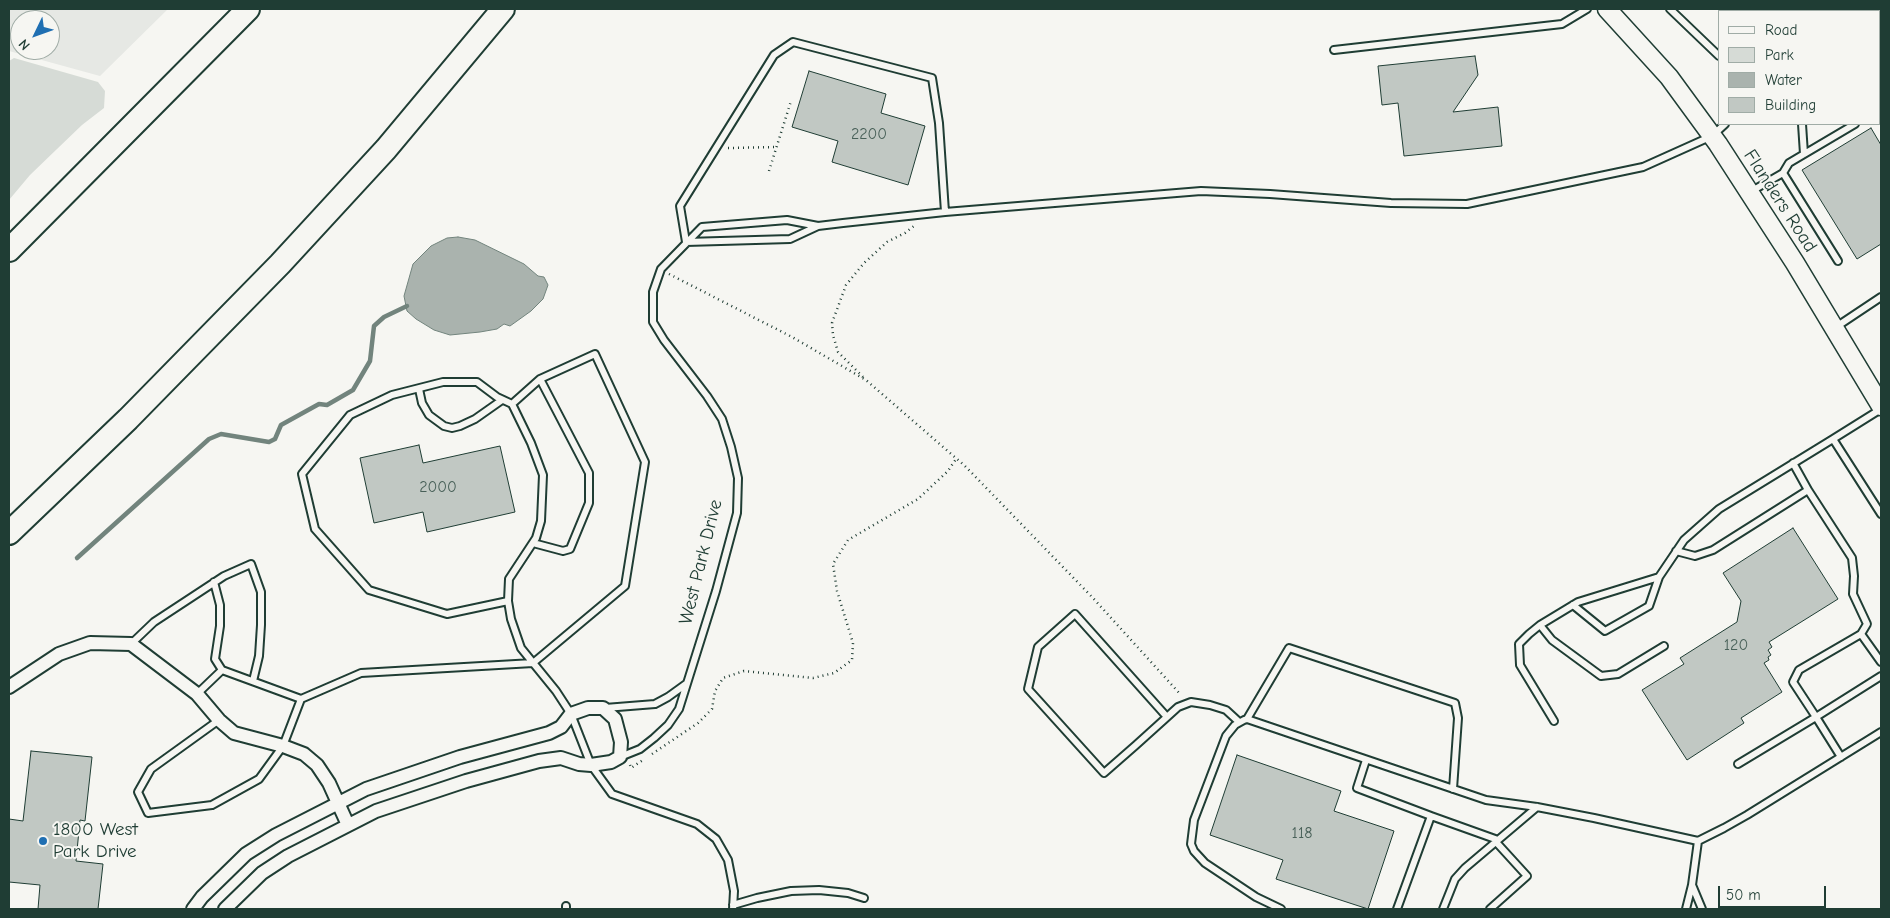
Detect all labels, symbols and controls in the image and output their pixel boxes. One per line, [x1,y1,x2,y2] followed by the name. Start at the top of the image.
[10,10,60,60] north arrow
[1718,10,1880,125] legend
[1765,21,1797,39] text: Road
[15,36,34,54] text: N
[1765,46,1794,64] text: Park
[1765,71,1802,89] text: Water
[1765,96,1816,114] text: Building
[851,124,887,144] house number: 2200
[1738,145,1822,257] street label: Flanders Road
[419,477,457,497] house number: 2000
[674,497,728,627] street label: West Park Drive
[1724,635,1748,655] house number: 120
[53,819,138,863] place label: 1800 West Park Drive
[1292,823,1312,843] house number: 118
[37,835,49,847] marker: 1800 West Park Drive
[1720,876,1828,908] scale bar
[1726,886,1761,904] text: 50 m

